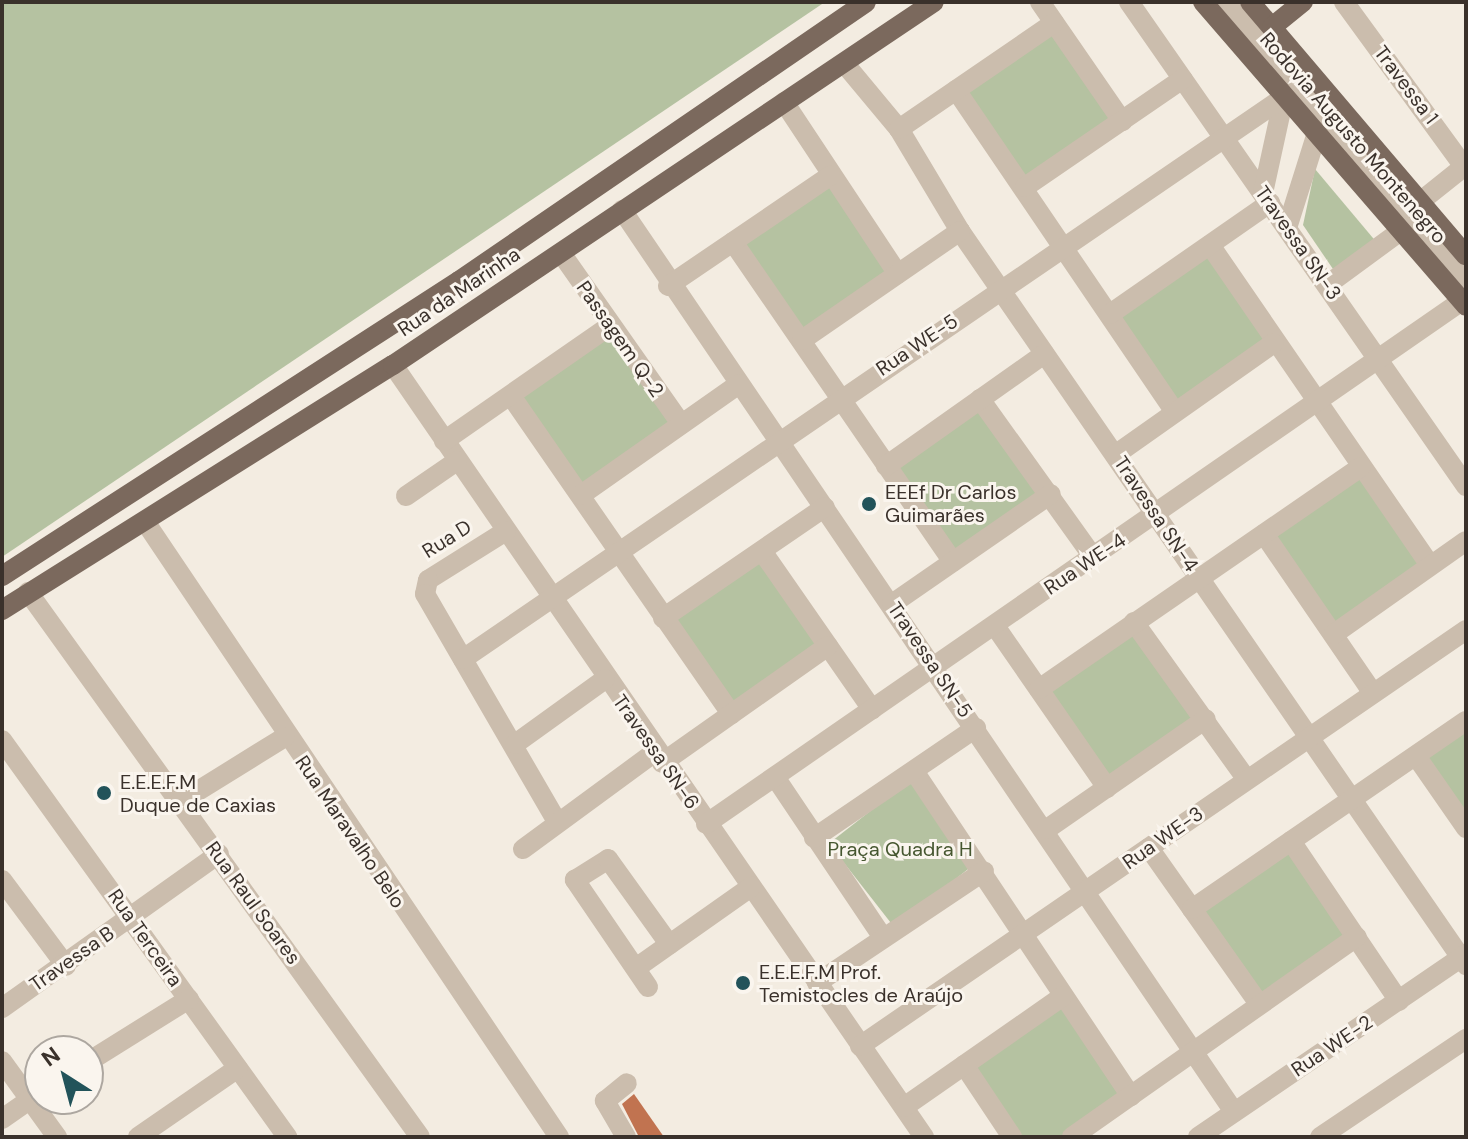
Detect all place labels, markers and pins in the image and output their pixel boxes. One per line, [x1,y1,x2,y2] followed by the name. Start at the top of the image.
[885,480,1016,527] place label: EEEf Dr Carlos Guimarães
[860,495,878,513] marker: EEEf Dr Carlos Guimarães
[120,770,276,817] place label: E.E.E.F.M Duque de Caxias
[95,784,113,802] marker: E.E.E.F.M Duque de Caxias
[759,960,963,1007] place label: E.E.E.F.M Prof. Temistocles de Araújo
[734,974,752,992] marker: E.E.E.F.M Prof. Temistocles de Araújo

